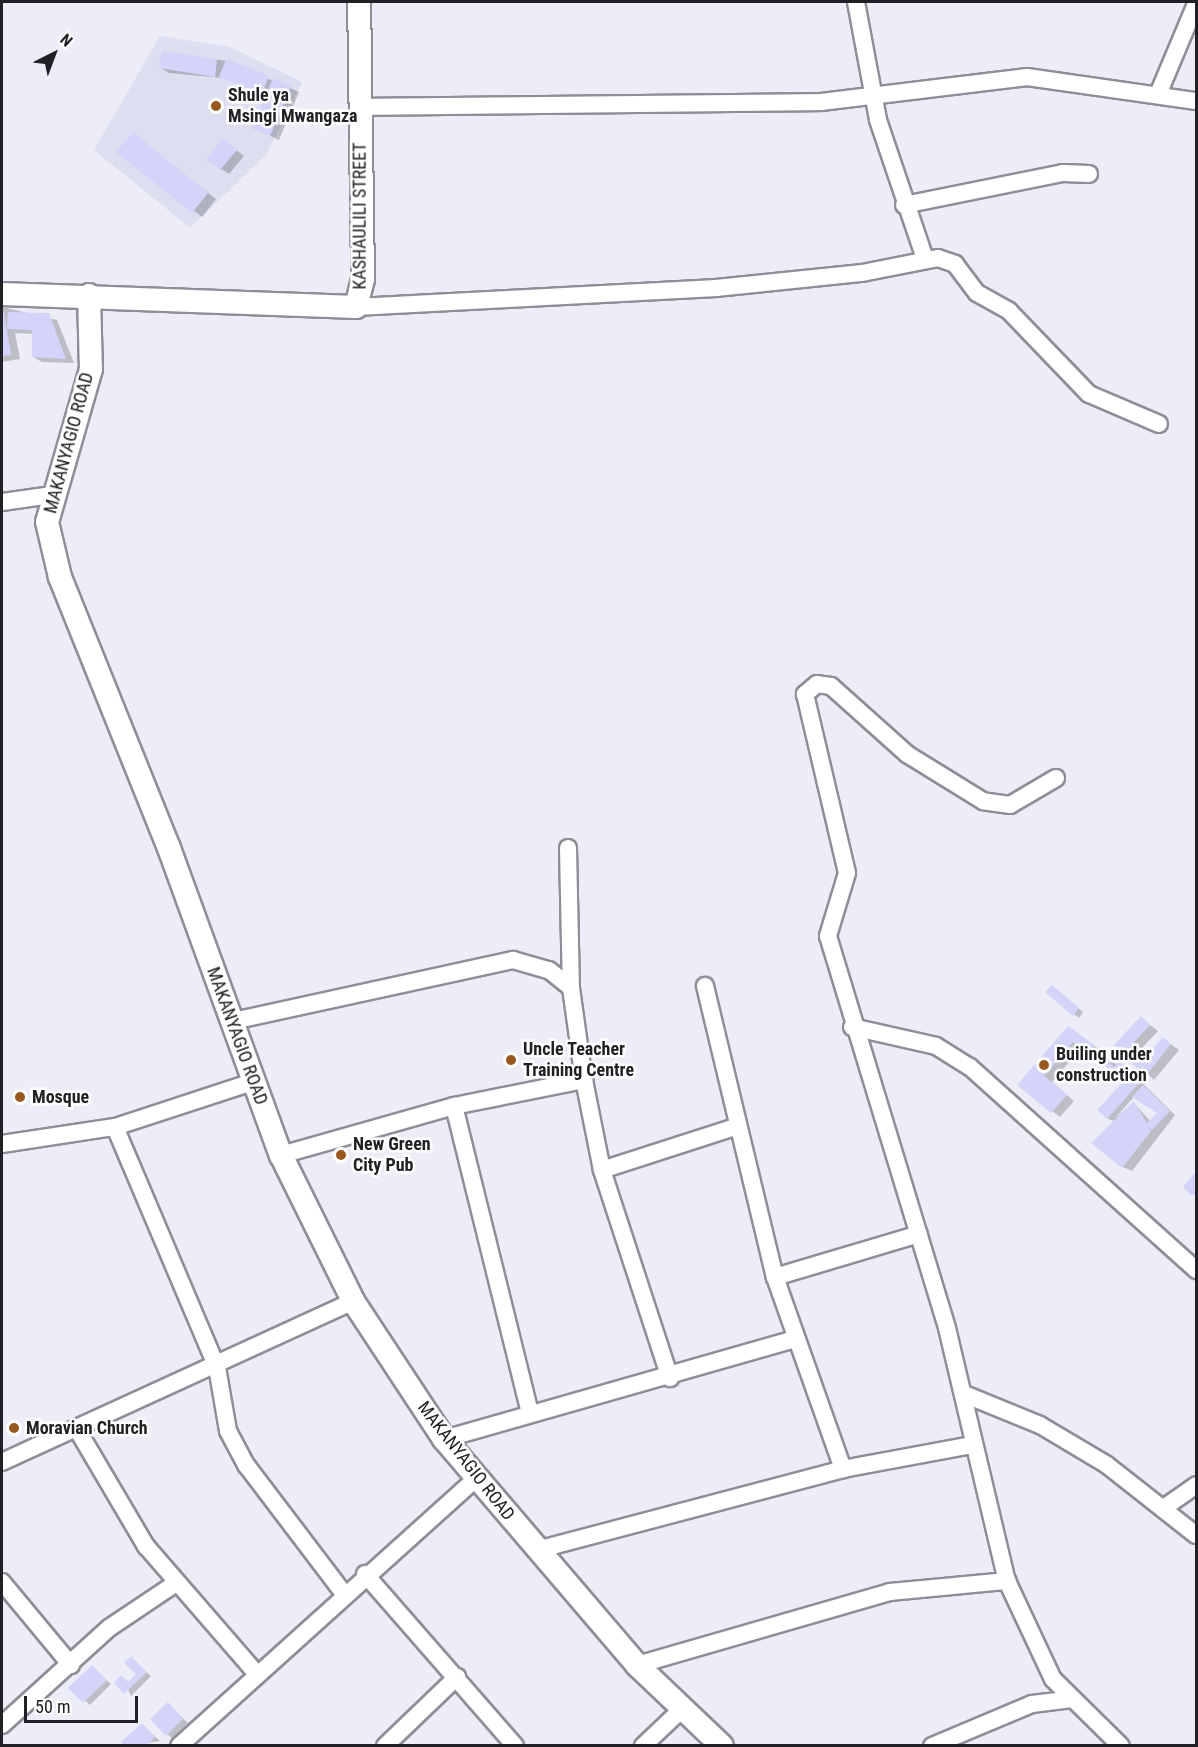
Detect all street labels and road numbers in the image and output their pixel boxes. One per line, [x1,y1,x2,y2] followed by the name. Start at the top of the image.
[349,142,371,290] street label: KASHAULILI STREET
[40,370,98,516] street label: MAKANYAGIO ROAD
[202,964,272,1108] street label: MAKANYAGIO ROAD
[413,1397,519,1525] street label: MAKANYAGIO ROAD

